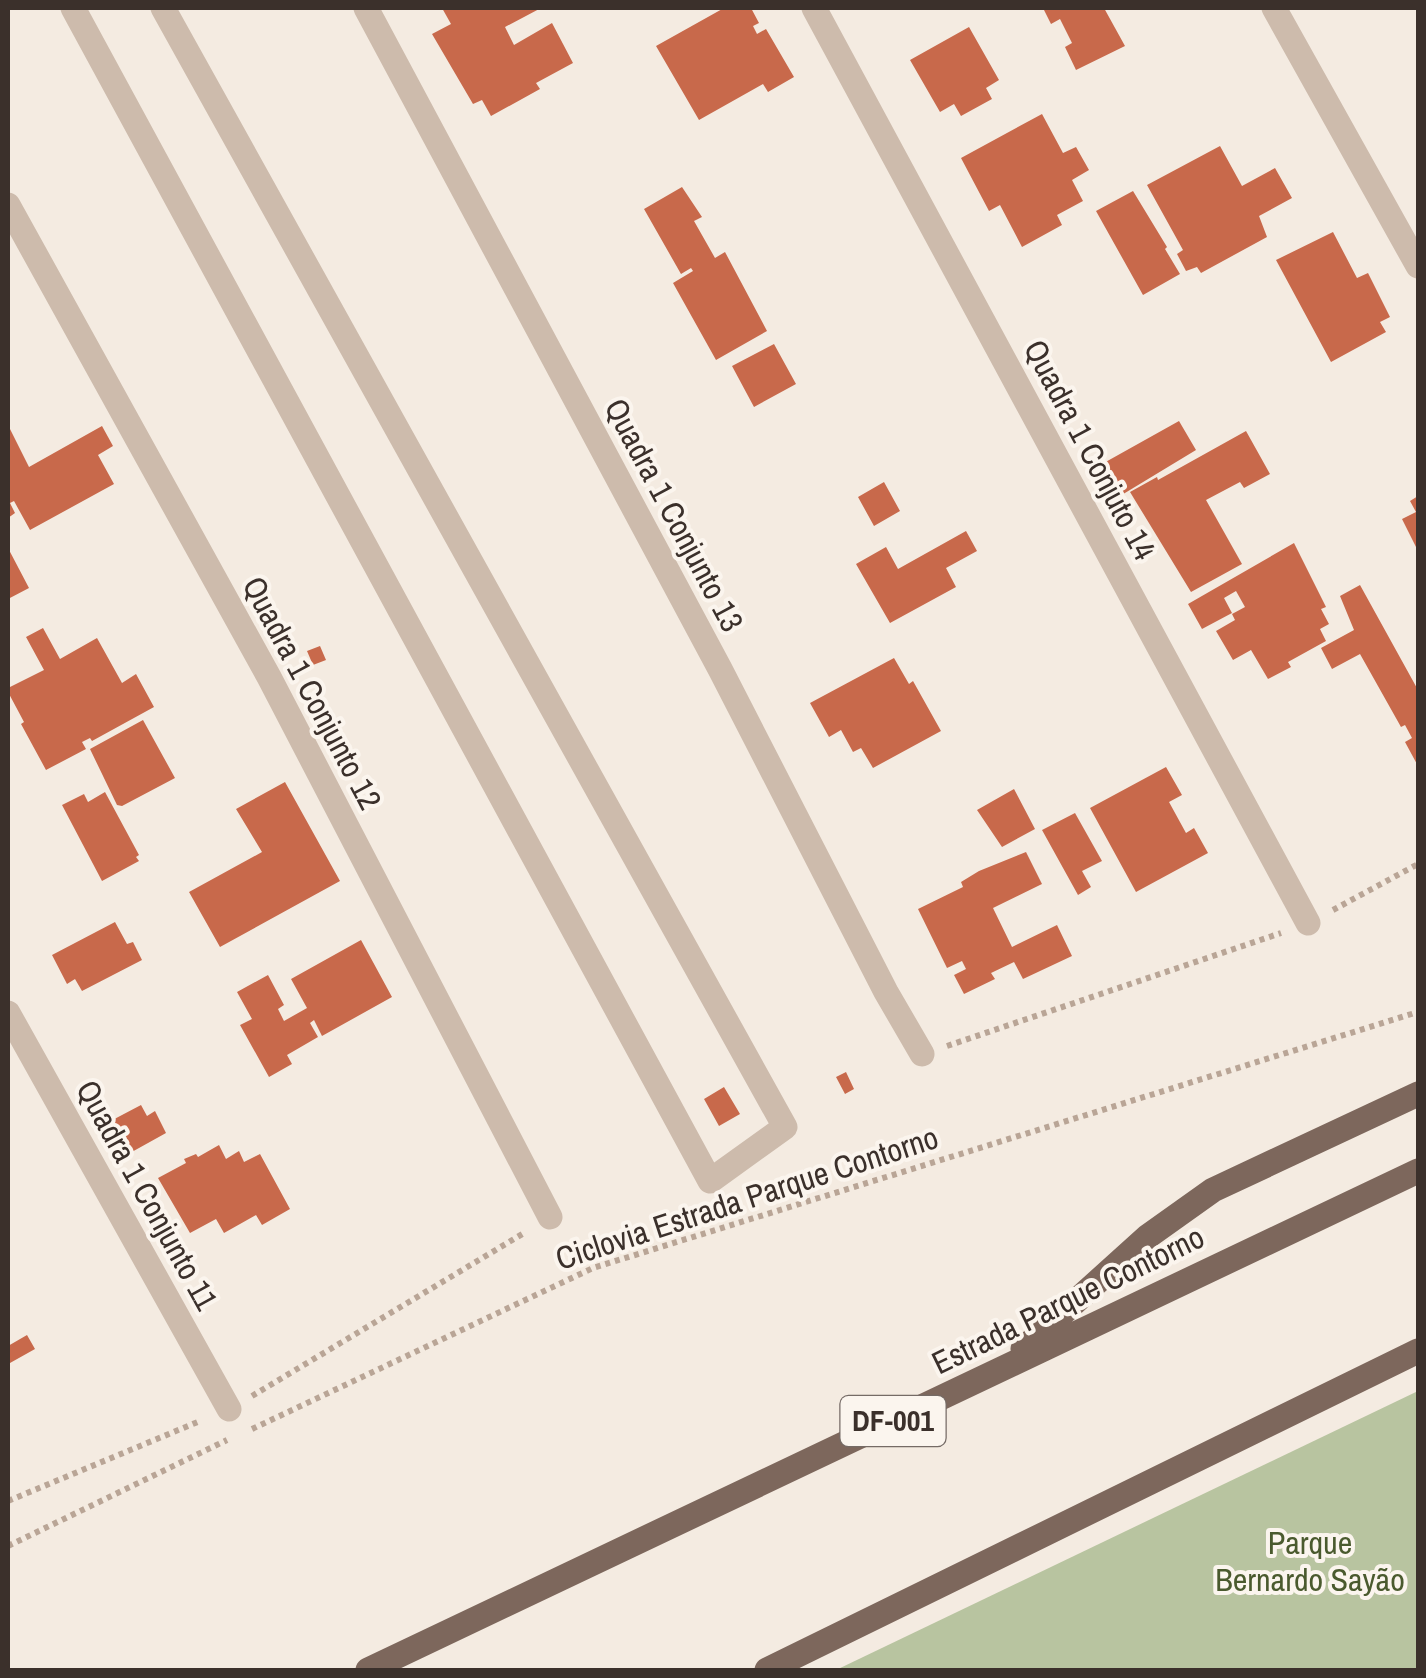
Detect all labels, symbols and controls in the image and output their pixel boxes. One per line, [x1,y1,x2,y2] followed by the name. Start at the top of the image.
[1014,332,1167,567] street label: Quadra 1 Conjuto 14
[595,391,754,639] street label: Quadra 1 Conjunto 13
[233,569,392,817] street label: Quadra 1 Conjunto 12
[67,1072,229,1318] street label: Quadra 1 Conjunto 11
[550,1115,944,1280] street label: Ciclovia Estrada Parque Contorno
[925,1215,1211,1384] street label: Estrada Parque Contorno
[840,1396,946,1446] road number: DF-001
[1215,1521,1405,1601] park label: Parque Bernardo Sayão

